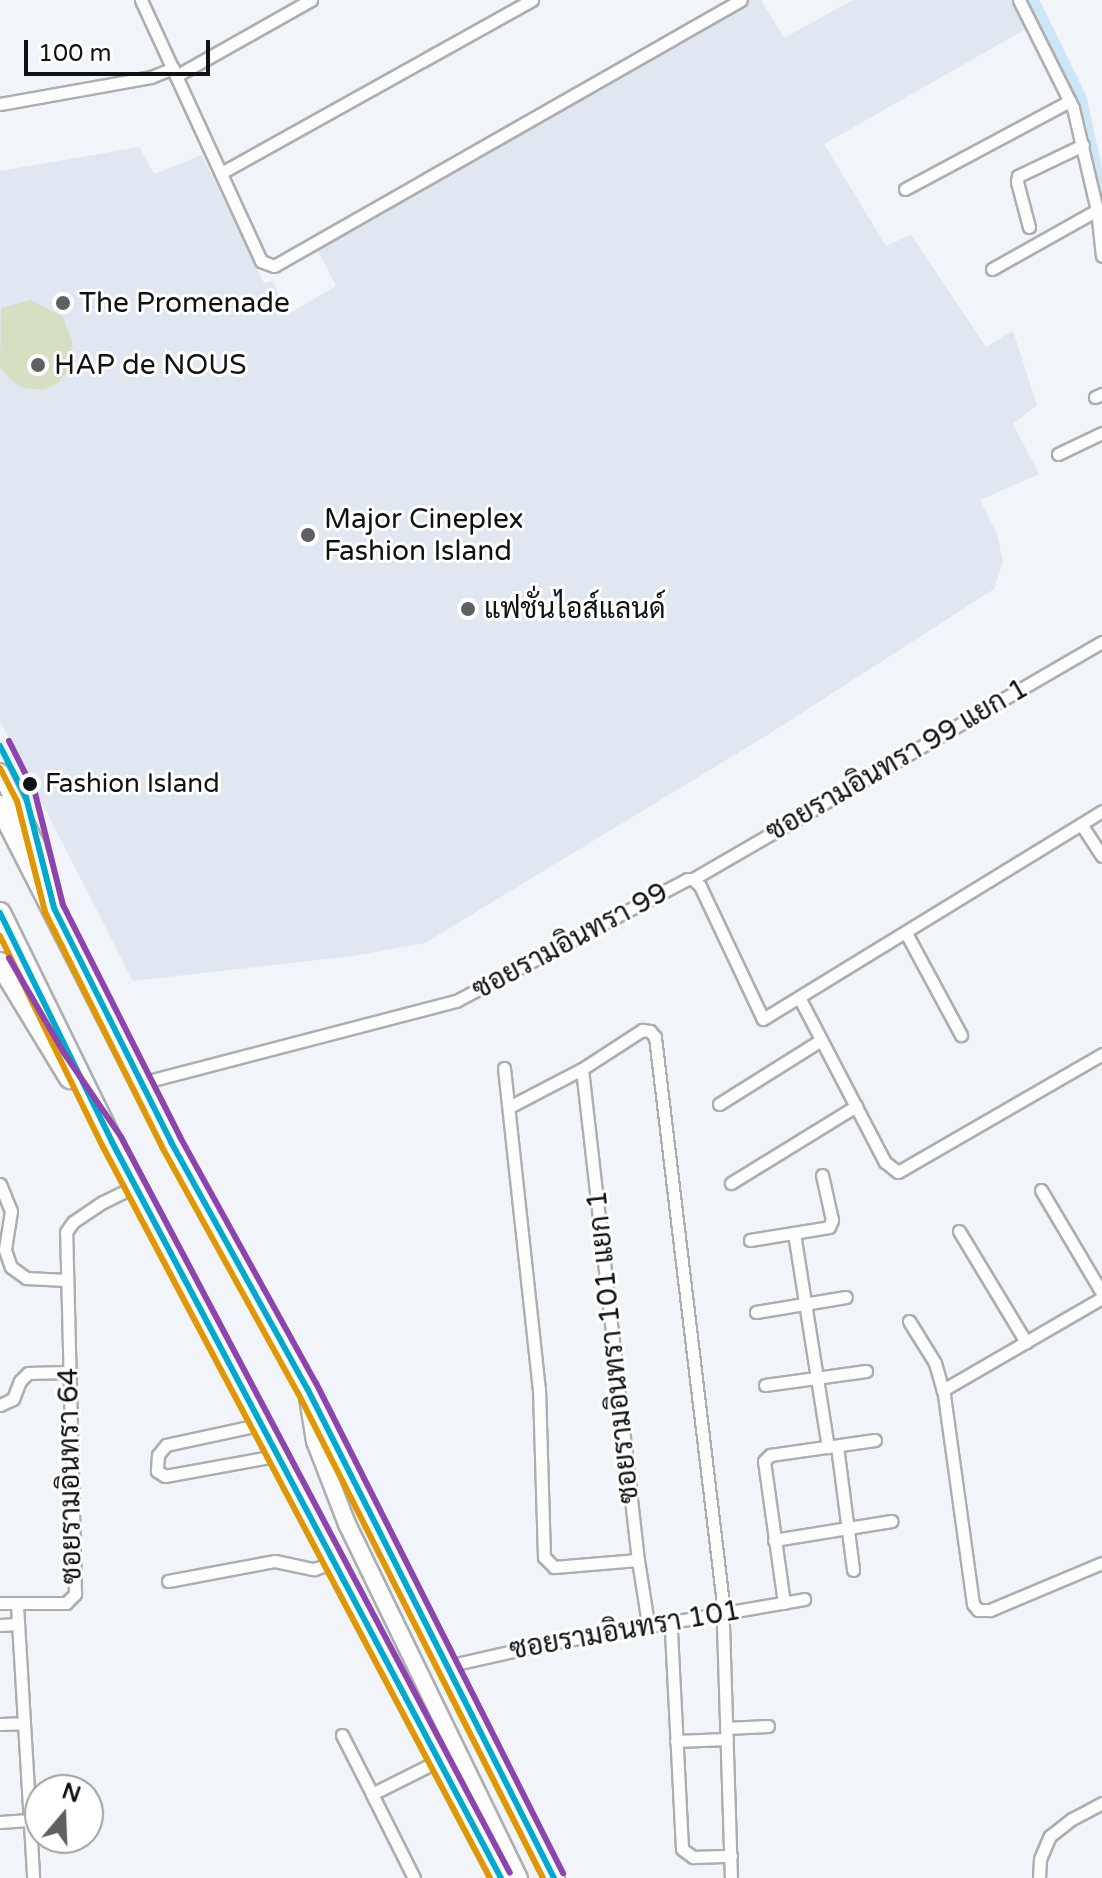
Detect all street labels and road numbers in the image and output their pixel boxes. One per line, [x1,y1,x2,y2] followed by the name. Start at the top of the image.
[760,671,1034,849] street label: ซอยรามอินทรา 99 แยก 1
[467,875,673,1007] street label: ซอยรามอินทรา 99
[580,1189,646,1505] street label: ซอยรามอินทรา 101 แยก 1
[51,1368,89,1584] street label: ซอยรามอินทรา 64
[507,1593,743,1667] street label: ซอยรามอินทรา 101

